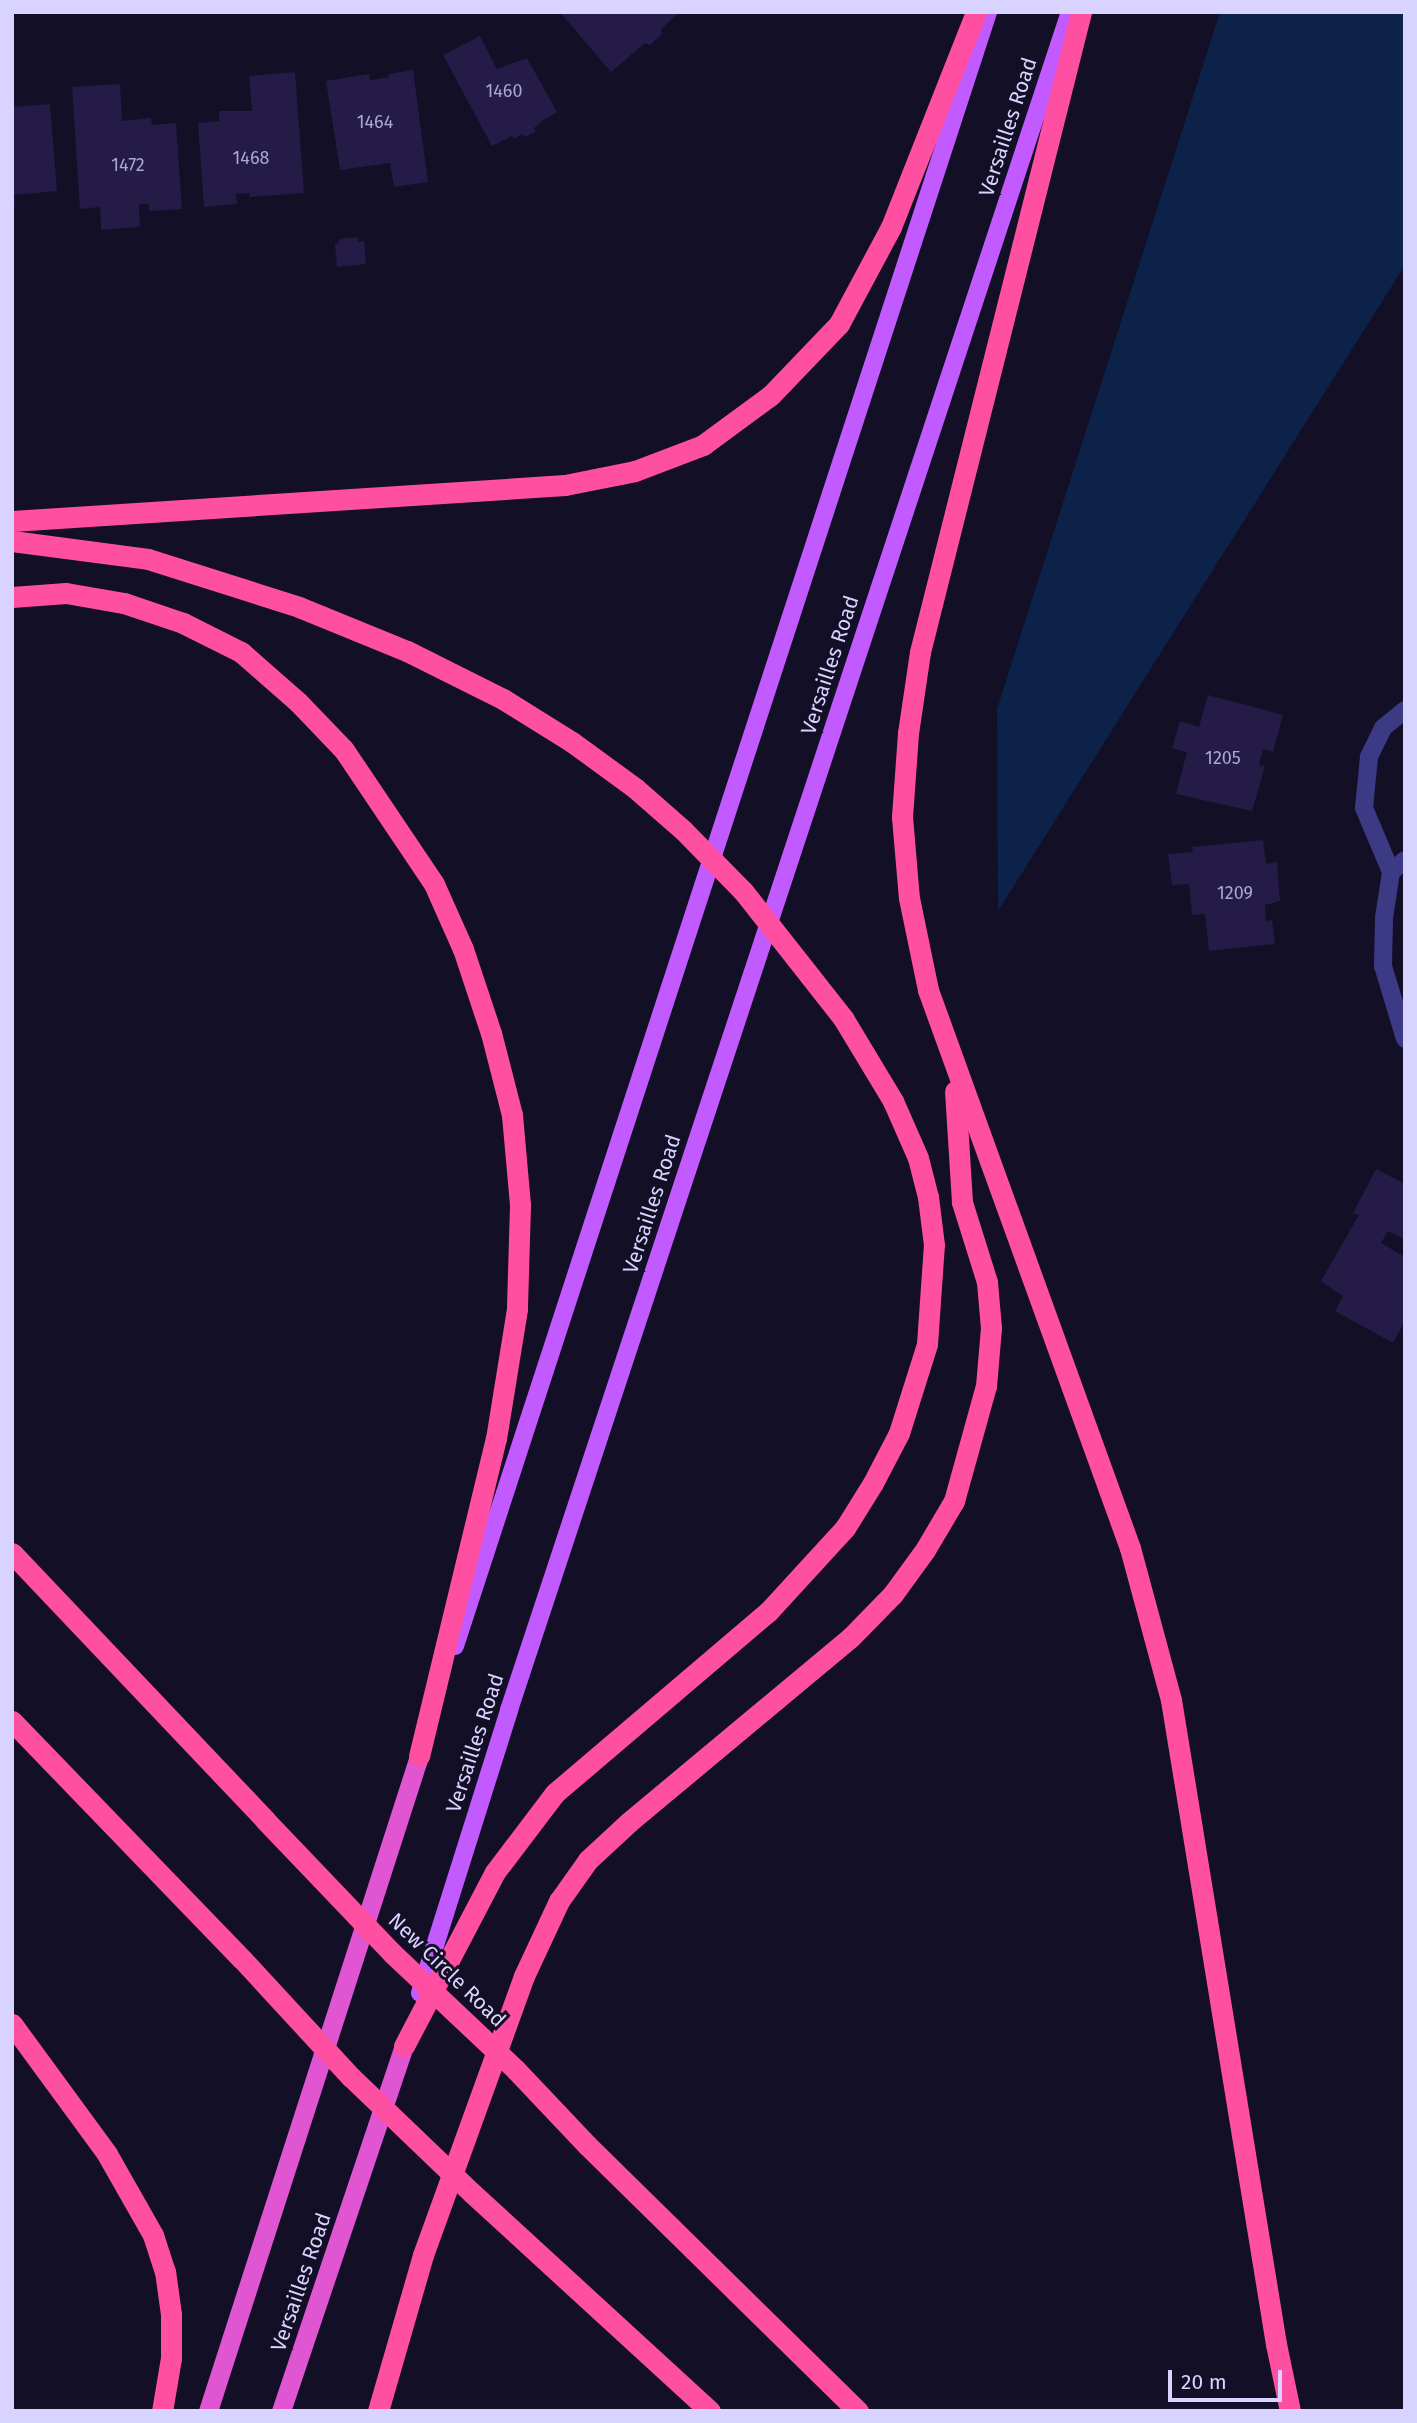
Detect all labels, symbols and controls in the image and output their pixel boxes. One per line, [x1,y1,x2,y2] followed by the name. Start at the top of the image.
[974,54,1042,200] street label: Versailles Road
[485,80,523,102] house number: 1460
[357,111,393,133] house number: 1464
[233,147,269,169] house number: 1468
[111,154,145,176] house number: 1472
[796,592,864,738] street label: Versailles Road
[1205,747,1241,769] house number: 1205
[1217,882,1253,904] house number: 1209
[618,1131,686,1277] street label: Versailles Road
[441,1670,509,1816] street label: Versailles Road
[383,1908,511,2032] street label: New Circle Road
[266,2209,336,2355] street label: Versailles Road
[1172,2356,1286,2400] scale bar
[1181,2369,1227,2395] text: 20 m

